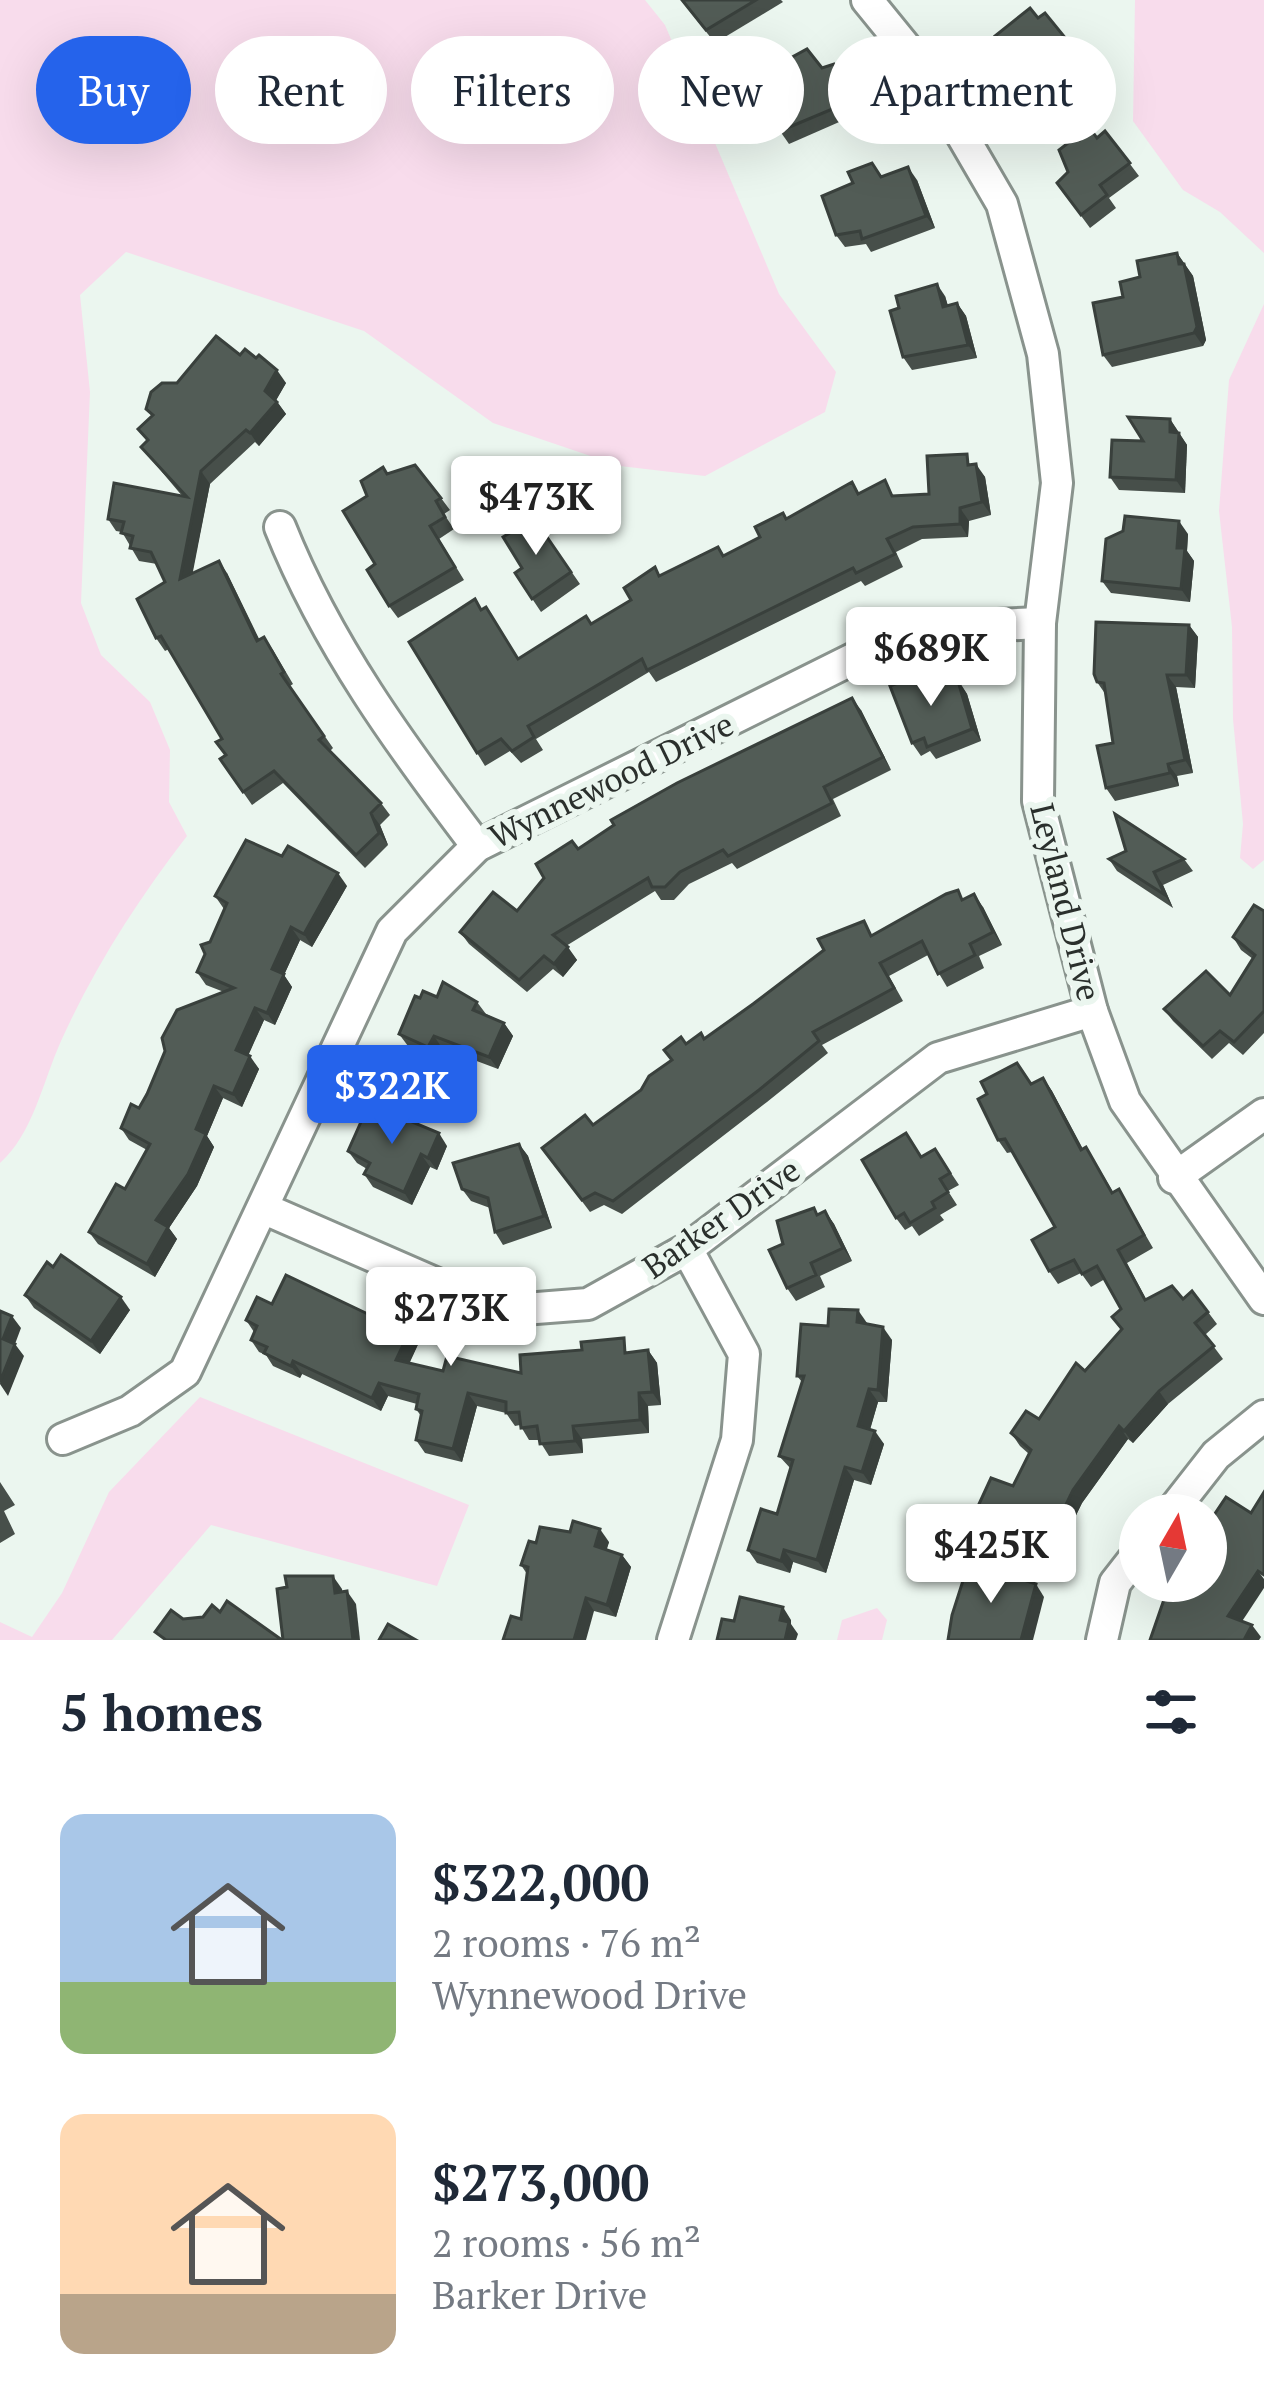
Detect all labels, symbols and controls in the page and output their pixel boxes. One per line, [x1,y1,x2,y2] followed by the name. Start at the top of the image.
[36,36,191,144] chip: Buy
[215,36,387,144] chip: Rent
[411,36,614,144] chip: Filters
[638,36,804,144] chip: New
[828,36,1116,144] chip: Apartment
[452,456,620,558] pin: $473K
[478,469,594,521] text: $473K
[847,607,1015,709] pin: $689K
[873,620,989,672] text: $689K
[482,702,740,857] street label: Wynnewood Drive
[1021,799,1112,1005] street label: Leyland Drive
[308,1045,476,1147] pin: $322K
[334,1058,450,1110] text: $322K
[634,1148,808,1287] street label: Barker Drive
[367,1267,535,1369] pin: $273K
[393,1280,509,1332] text: $273K
[1119,1494,1227,1602] north arrow
[1119,1494,1227,1602] map controls
[907,1504,1075,1606] pin: $425K
[933,1517,1049,1569] text: $425K
[60,1678,263,1746] text: 5 homes
[1138,1679,1204,1745] icon: filters
[432,1848,649,1916] text: $322,000
[156,1862,300,2006] icon: home
[432,1916,701,1968] text: 2 rooms · 76 m²
[432,1968,747,2020] text: Wynnewood Drive
[432,2148,649,2216] text: $273,000
[156,2162,300,2306] icon: home
[432,2216,701,2268] text: 2 rooms · 56 m²
[432,2268,647,2320] text: Barker Drive

